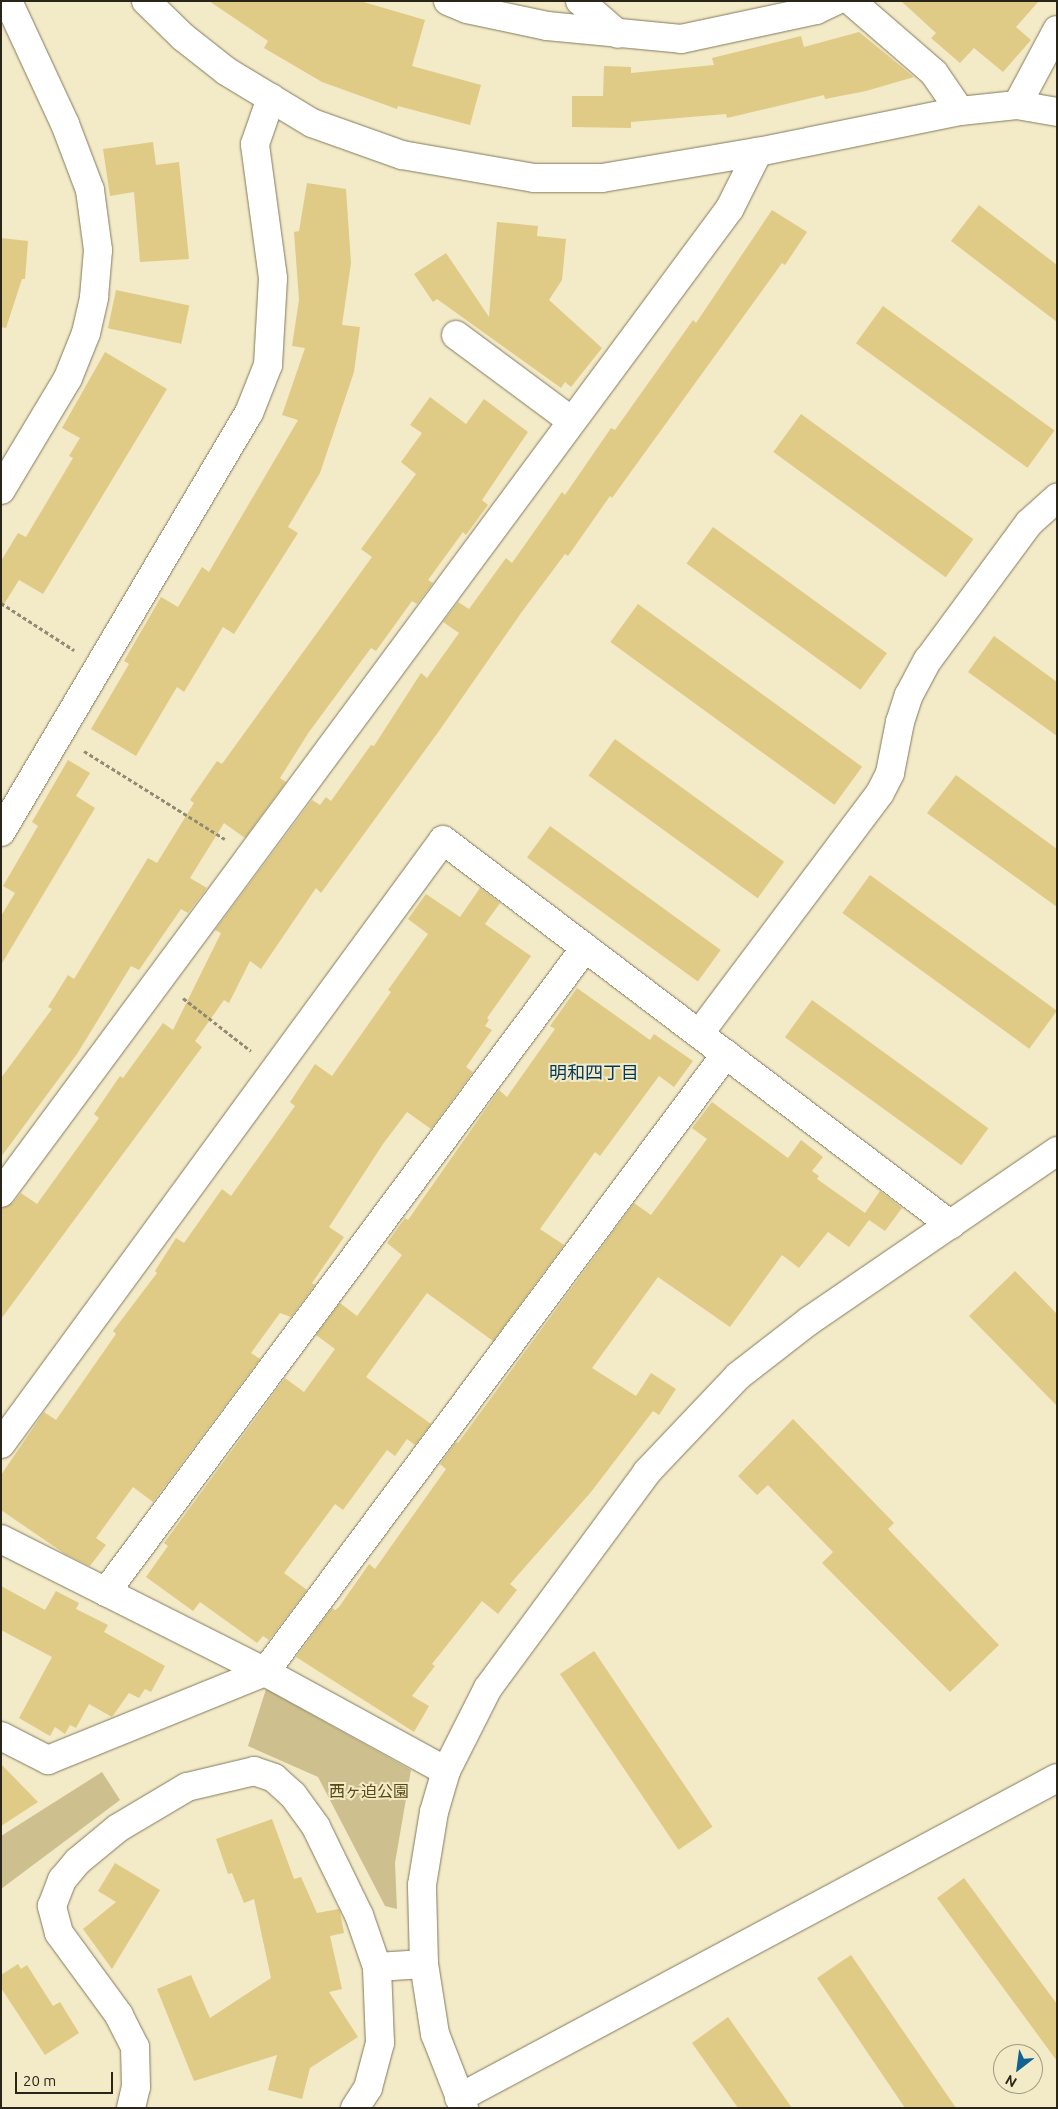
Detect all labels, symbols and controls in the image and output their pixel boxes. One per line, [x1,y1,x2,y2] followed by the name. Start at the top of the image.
[549,1061,639,1083] district label: 明和四丁目
[329,1781,409,1801] park label: 西ヶ迫公園
[993,2044,1043,2094] north arrow
[18,2062,115,2094] scale bar
[23,2072,56,2089] text: 20 m
[1002,2072,1020,2091] text: N

